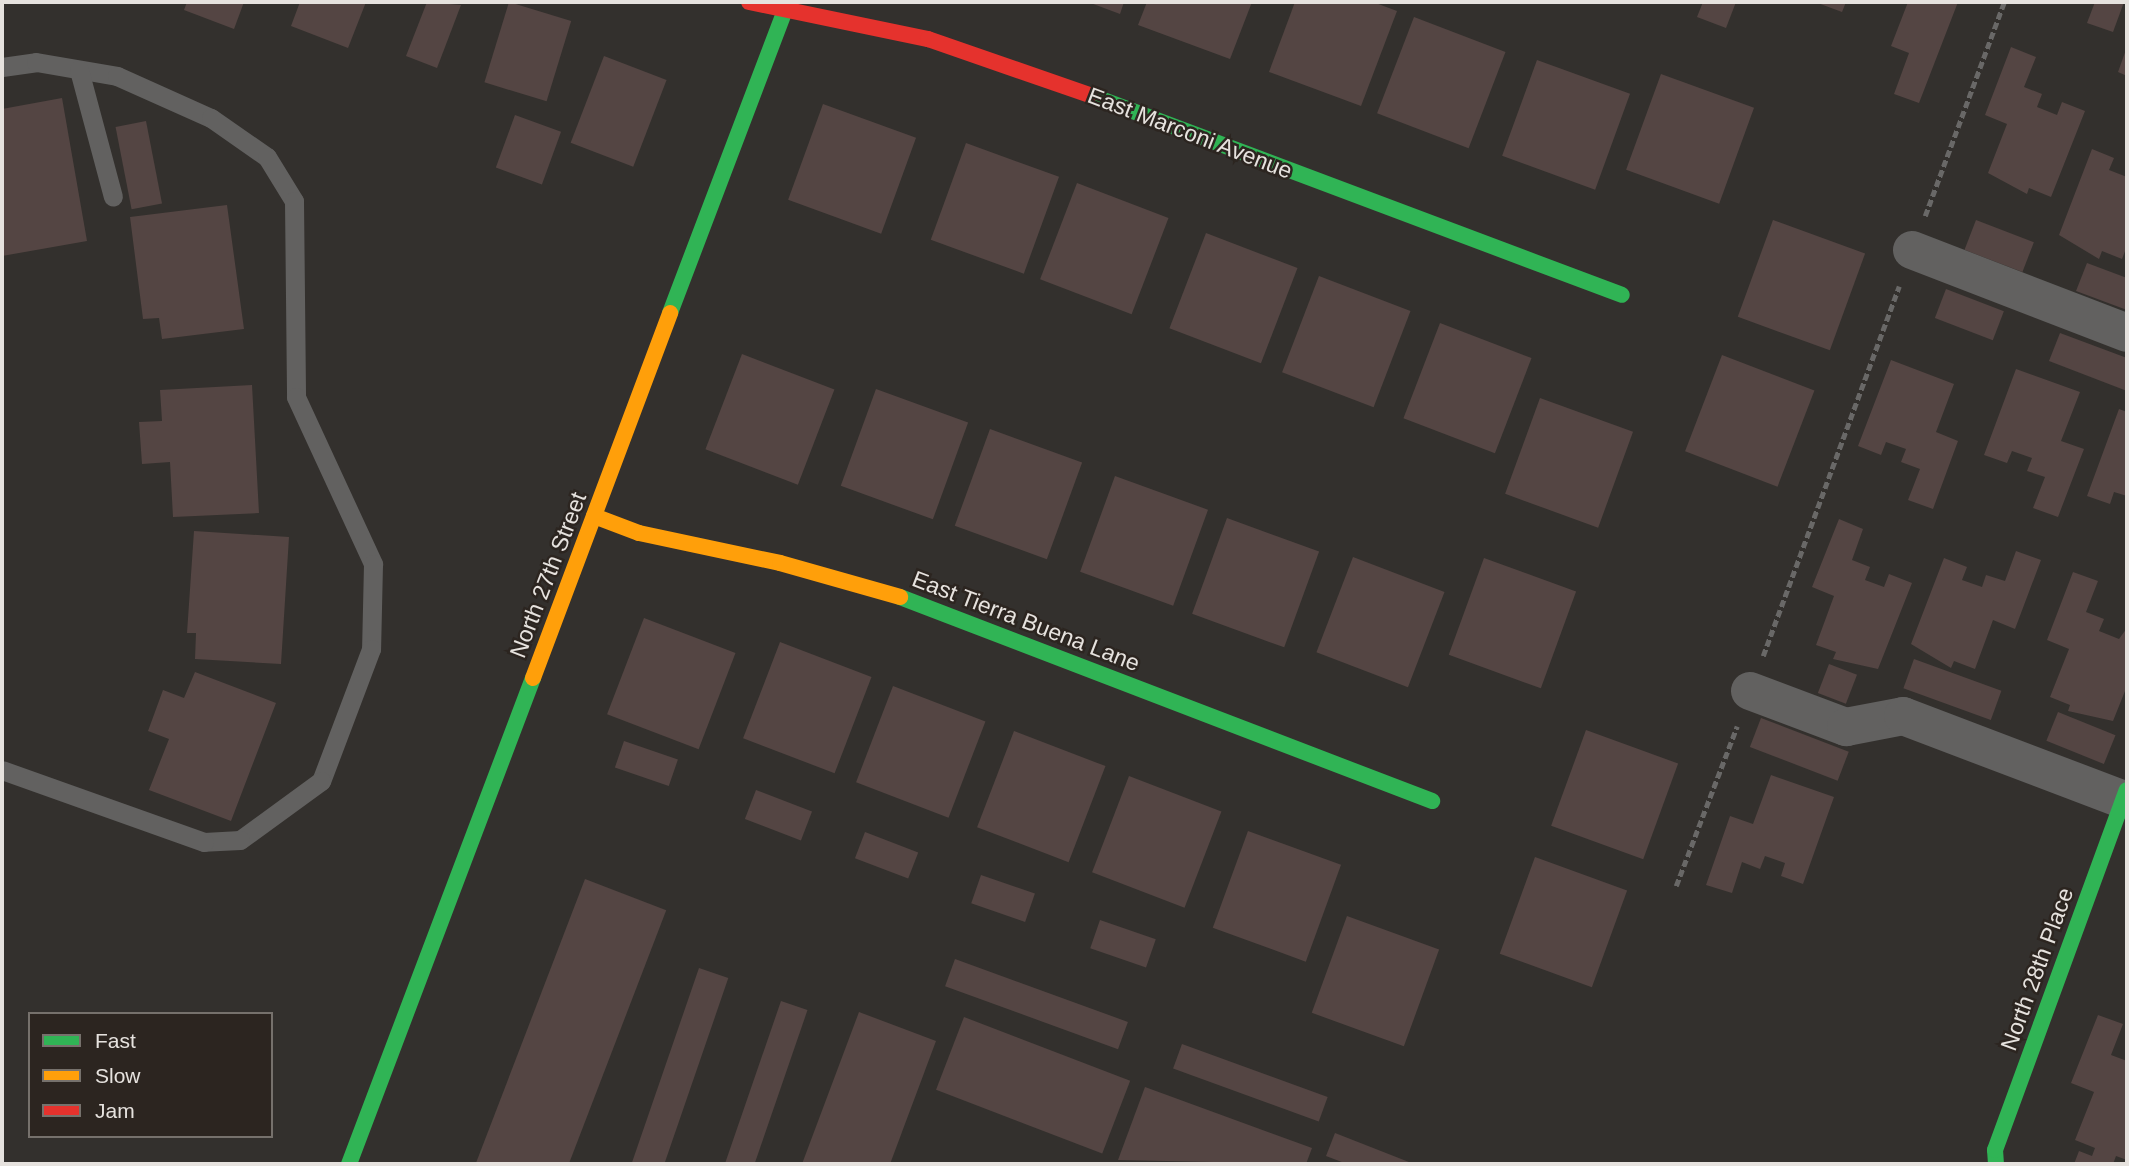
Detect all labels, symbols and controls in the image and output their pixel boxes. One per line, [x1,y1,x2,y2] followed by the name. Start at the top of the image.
[1083,81,1297,185] street label: East Marconi Avenue
[504,488,592,662] street label: North 27th Street
[908,565,1144,677] street label: East Tierra Buena Lane
[1995,884,2079,1054] street label: North 28th Place
[28,1012,273,1138] legend
[95,1029,136,1052] text: Fast
[95,1064,141,1087] text: Slow
[95,1099,135,1122] text: Jam

